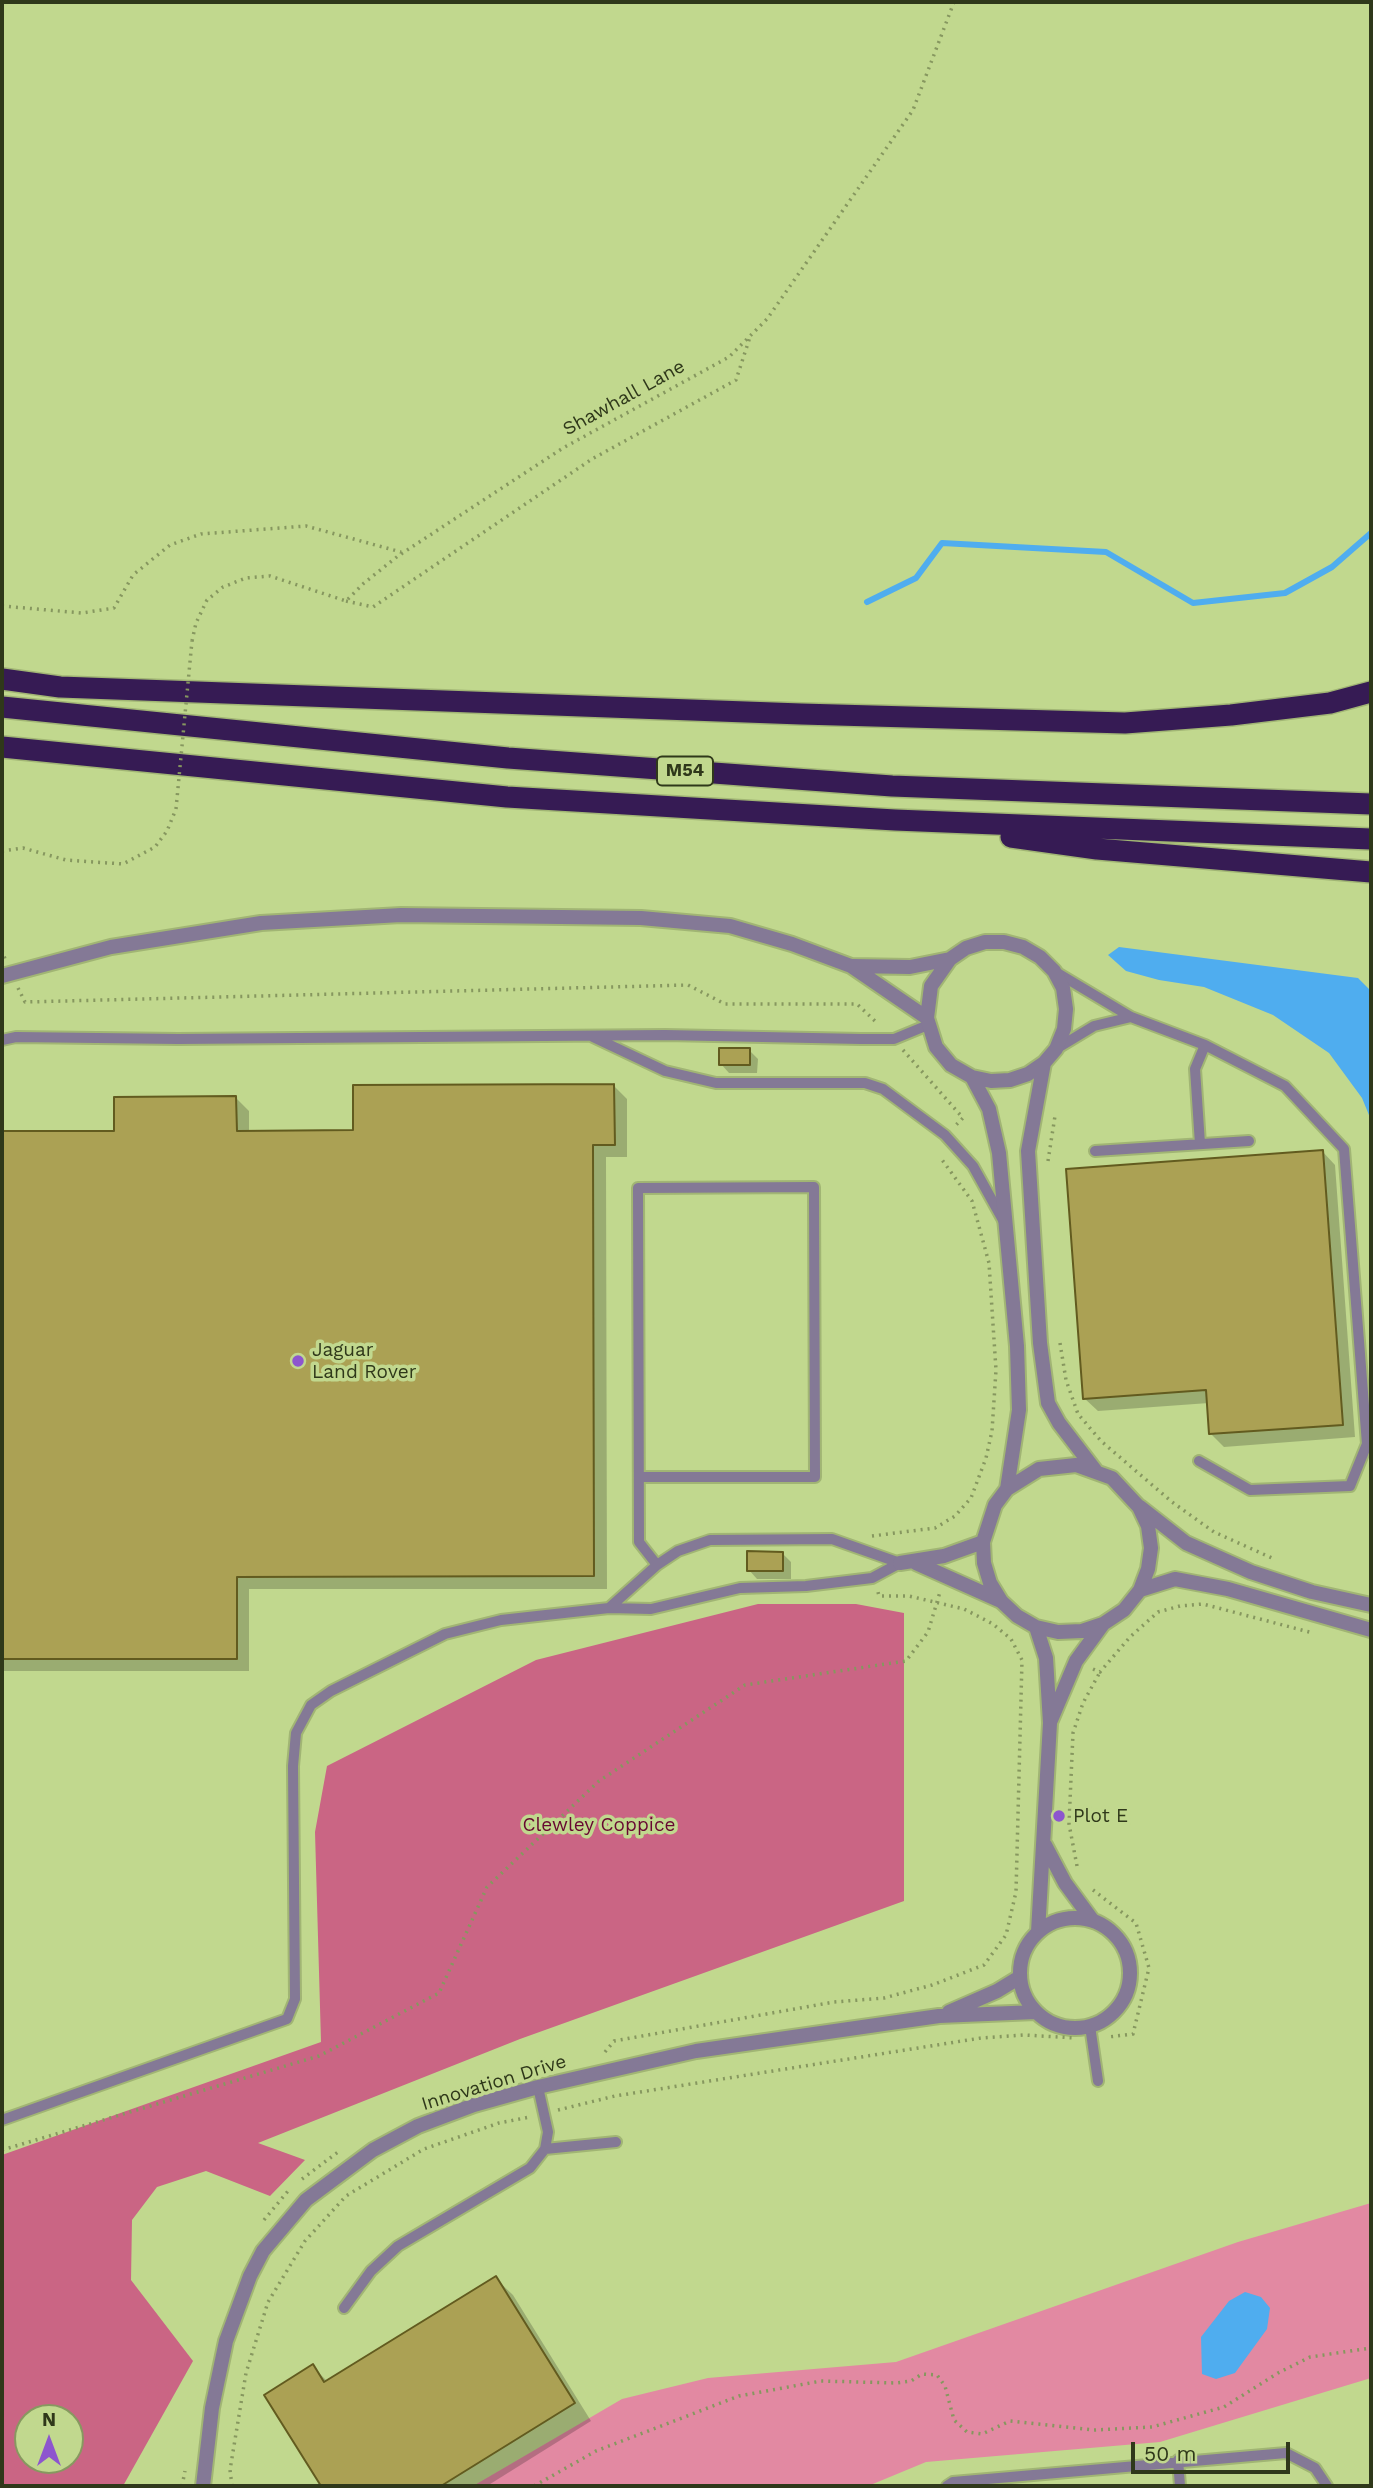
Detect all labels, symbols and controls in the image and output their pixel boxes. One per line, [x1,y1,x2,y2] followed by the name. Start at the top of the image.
[559,355,689,441] street label: Shawhall Lane
[657,756,713,786] road number: M54
[312,1339,417,1383] place label: Jaguar Land Rover
[290,1353,306,1369] marker: Jaguar Land Rover
[1073,1805,1128,1827] place label: Plot E
[1051,1808,1067,1824] marker: Plot E
[523,1814,675,1836] park label: Clewley Coppice
[419,2050,569,2116] street label: Innovation Drive
[14,2404,84,2474] north arrow
[42,2408,56,2431] text: N
[1135,2428,1294,2472] scale bar
[1144,2441,1196,2466] text: 50 m

